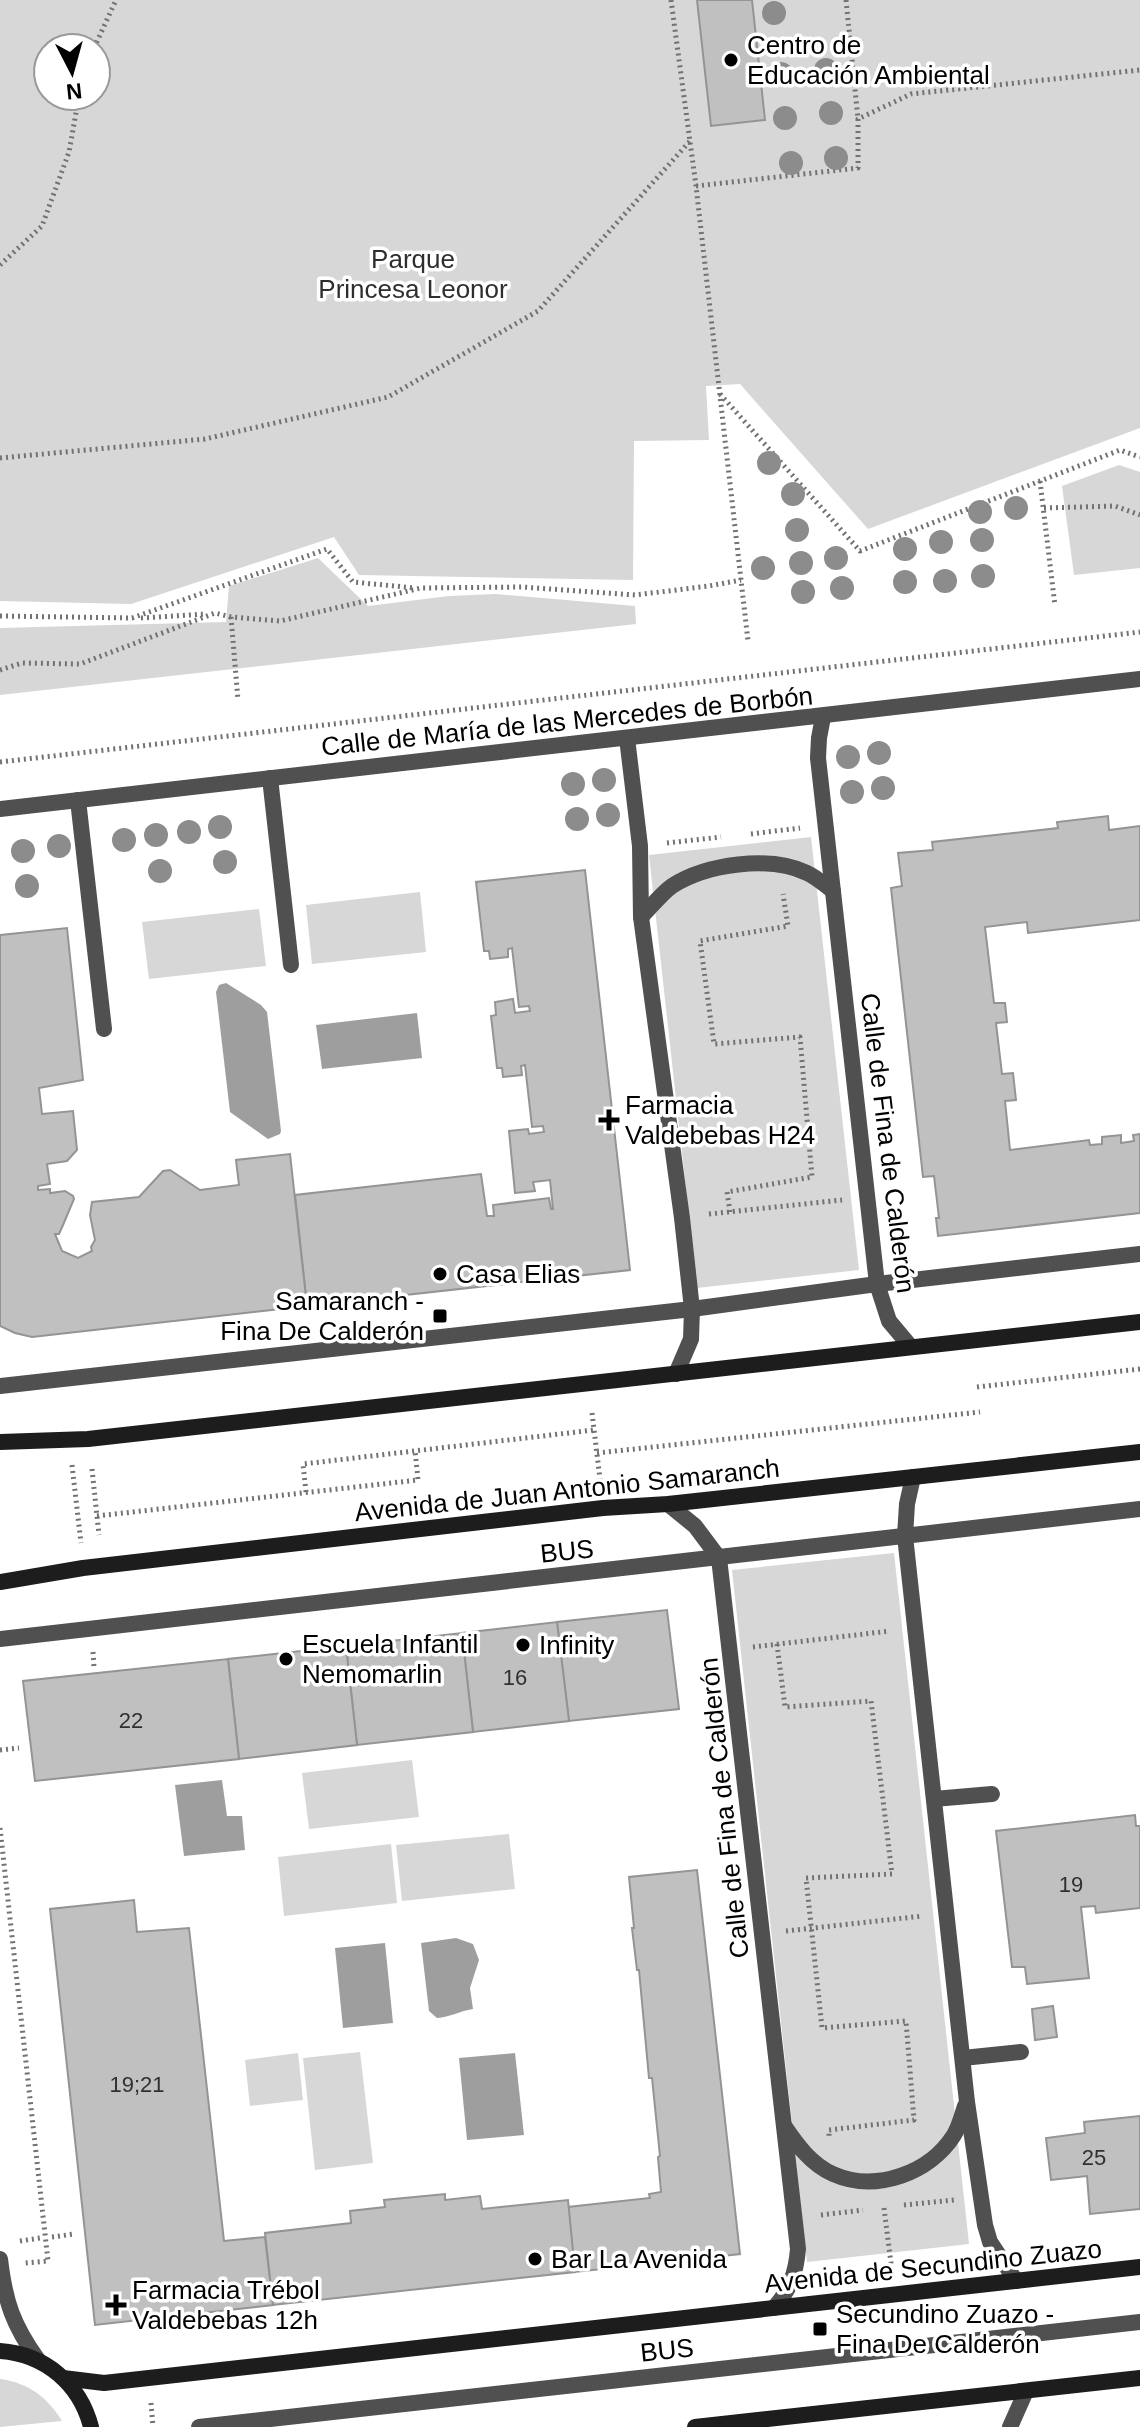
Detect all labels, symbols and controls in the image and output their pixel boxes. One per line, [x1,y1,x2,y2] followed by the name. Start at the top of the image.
[747,30,990,90] place label: Centro de Educación Ambiental
[32,32,112,112] north arrow
[722,51,740,69] marker: Centro de Educación Ambiental
[65,78,83,105] text: N
[318,244,508,304] park label: Parque Princesa Leonor
[320,680,814,762] street label: Calle de María de las Mercedes de Borbón
[855,991,921,1295] street label: Calle de Fina de Calderón
[625,1090,815,1150] place label: Farmacia Valdebebas H24
[600,1111,618,1129] marker: Farmacia Valdebebas H24
[456,1259,580,1289] place label: Casa Elias
[431,1265,449,1283] marker: Casa Elias
[220,1286,424,1346] place label: Samaranch - Fina De Calderón
[431,1307,449,1325] marker: Samaranch - Fina De Calderón
[353,1453,781,1527] street label: Avenida de Juan Antonio Samaranch
[539,1533,595,1569] street label: BUS
[302,1629,478,1689] place label: Escuela Infantil Nemomarlin
[539,1630,614,1660] place label: Infinity
[514,1636,532,1654] marker: Infinity
[277,1650,295,1668] marker: Escuela Infantil Nemomarlin
[693,1656,755,1960] street label: Calle de Fina de Calderón
[503,1665,527,1690] house number: 16
[119,1708,143,1733] house number: 22
[1059,1872,1083,1897] house number: 19
[109,2072,165,2097] house number: 19;21
[1082,2145,1106,2170] house number: 25
[763,2233,1103,2299] street label: Avenida de Secundino Zuazo
[551,2244,727,2274] place label: Bar La Avenida
[526,2250,544,2268] marker: Bar La Avenida
[132,2275,320,2335] place label: Farmacia Trébol Valdebebas 12h
[107,2296,125,2314] marker: Farmacia Trébol Valdebebas 12h
[836,2299,1054,2359] place label: Secundino Zuazo - Fina De Calderón
[811,2320,829,2338] marker: Secundino Zuazo - Fina De Calderón
[639,2332,695,2368] street label: BUS

